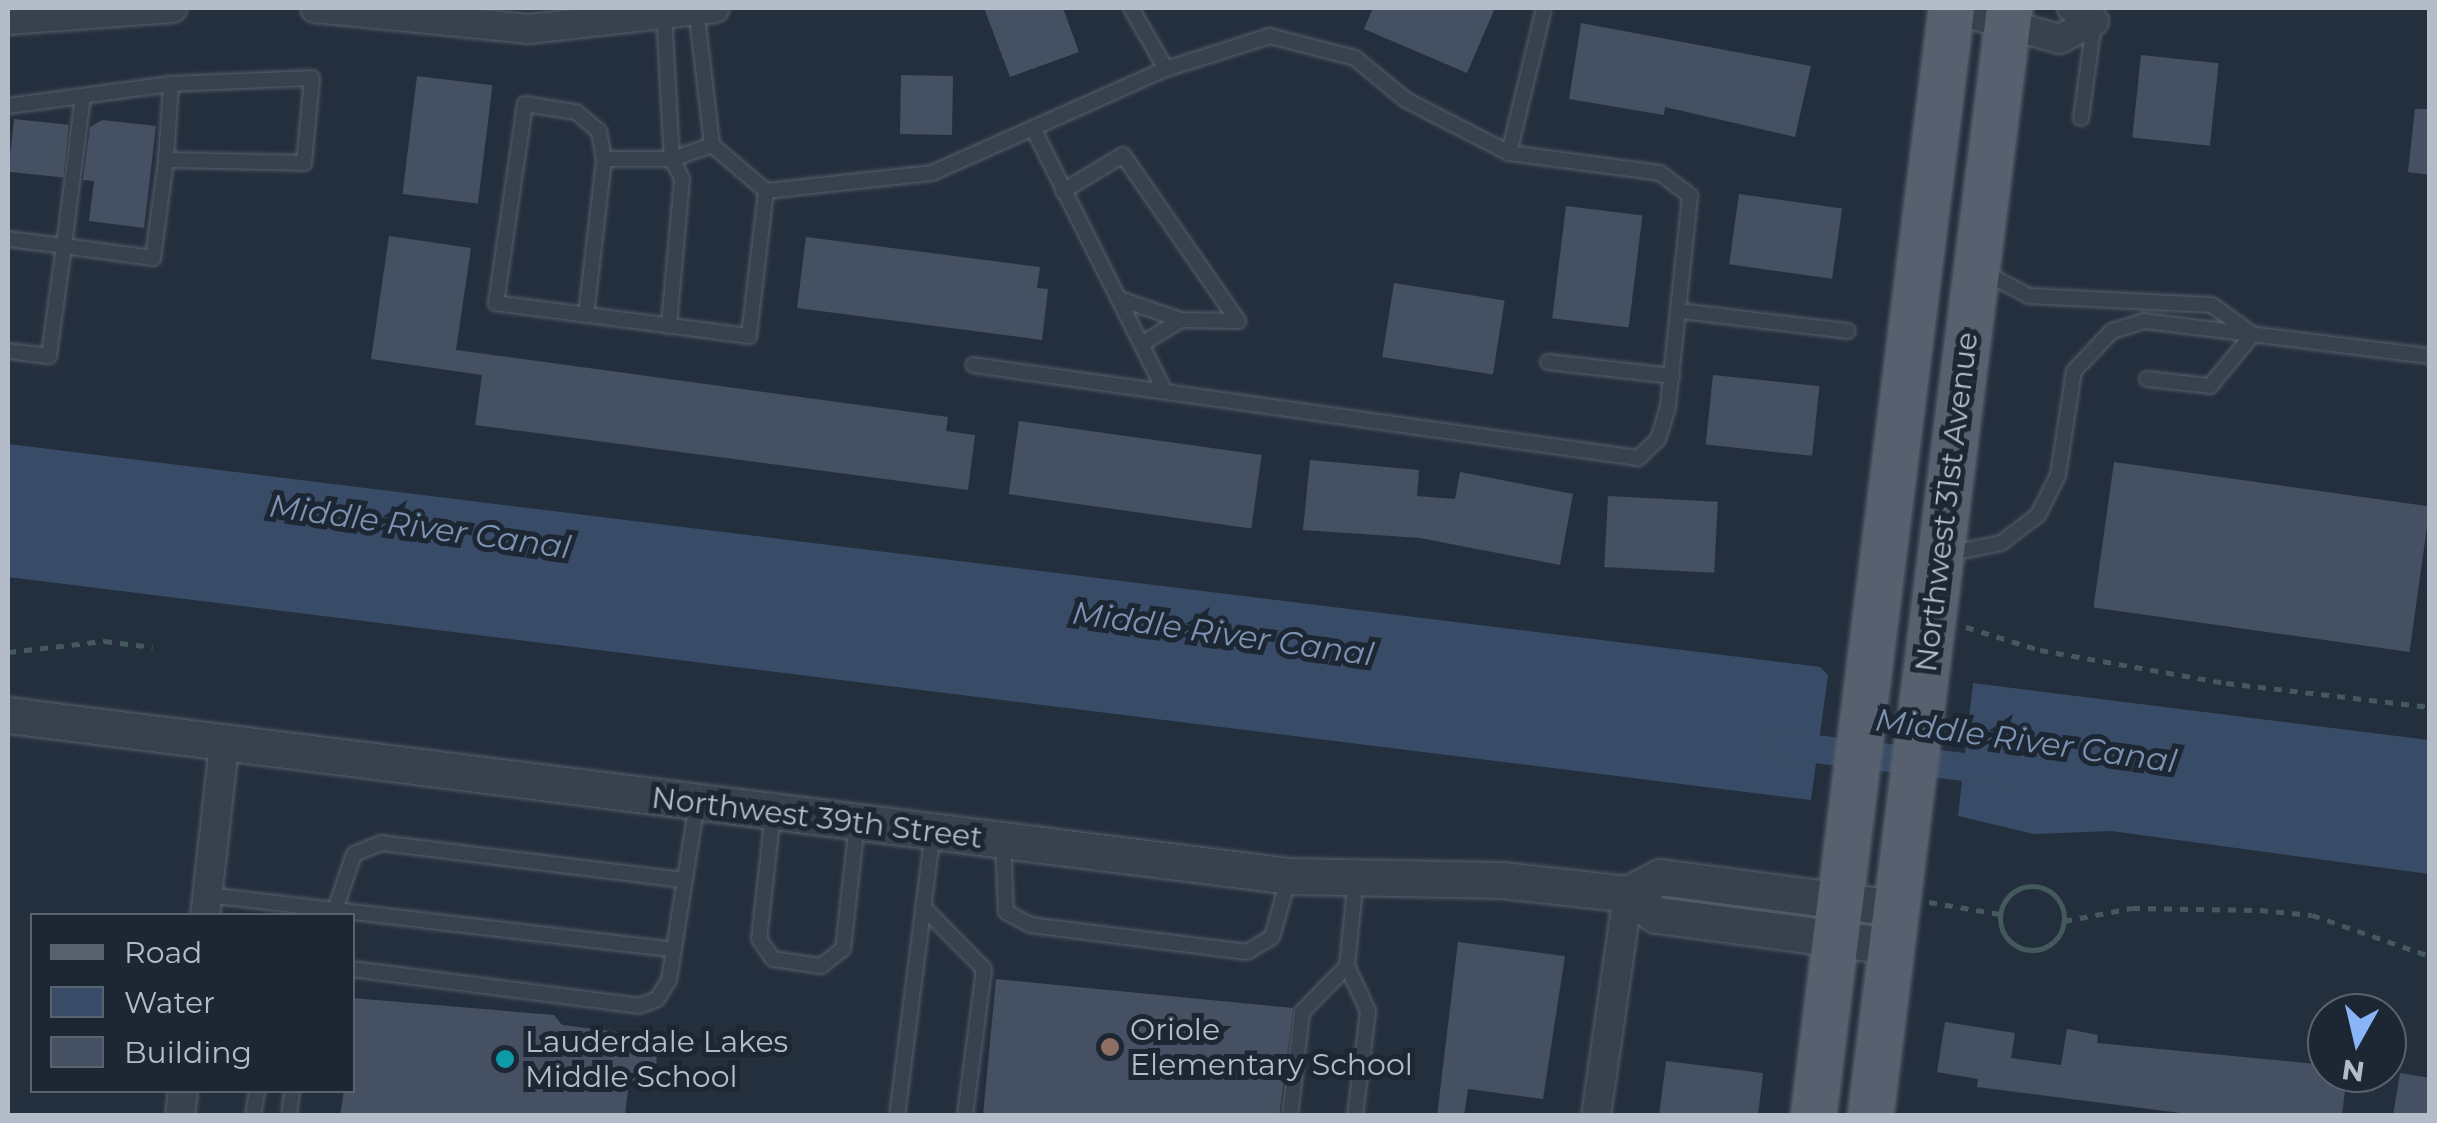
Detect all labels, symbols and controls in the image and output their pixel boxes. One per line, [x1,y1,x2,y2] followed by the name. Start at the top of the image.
[1908,330,1986,674] street label: Northwest 31st Avenue
[267,487,573,567] water label: Middle River Canal
[1070,594,1376,674] water label: Middle River Canal
[1873,701,2179,781] water label: Middle River Canal
[650,780,984,856] street label: Northwest 39th Street
[30,913,355,1093] legend
[124,934,202,971] text: Road
[124,984,215,1021] text: Water
[2307,993,2407,1093] north arrow
[1130,1012,1413,1082] place label: Oriole Elementary School
[525,1024,788,1094] place label: Lauderdale Lakes Middle School
[124,1034,252,1071] text: Building
[1099,1036,1121,1058] marker: Oriole Elementary School
[494,1048,516,1070] marker: Lauderdale Lakes Middle School
[2340,1052,2367,1089] text: N

